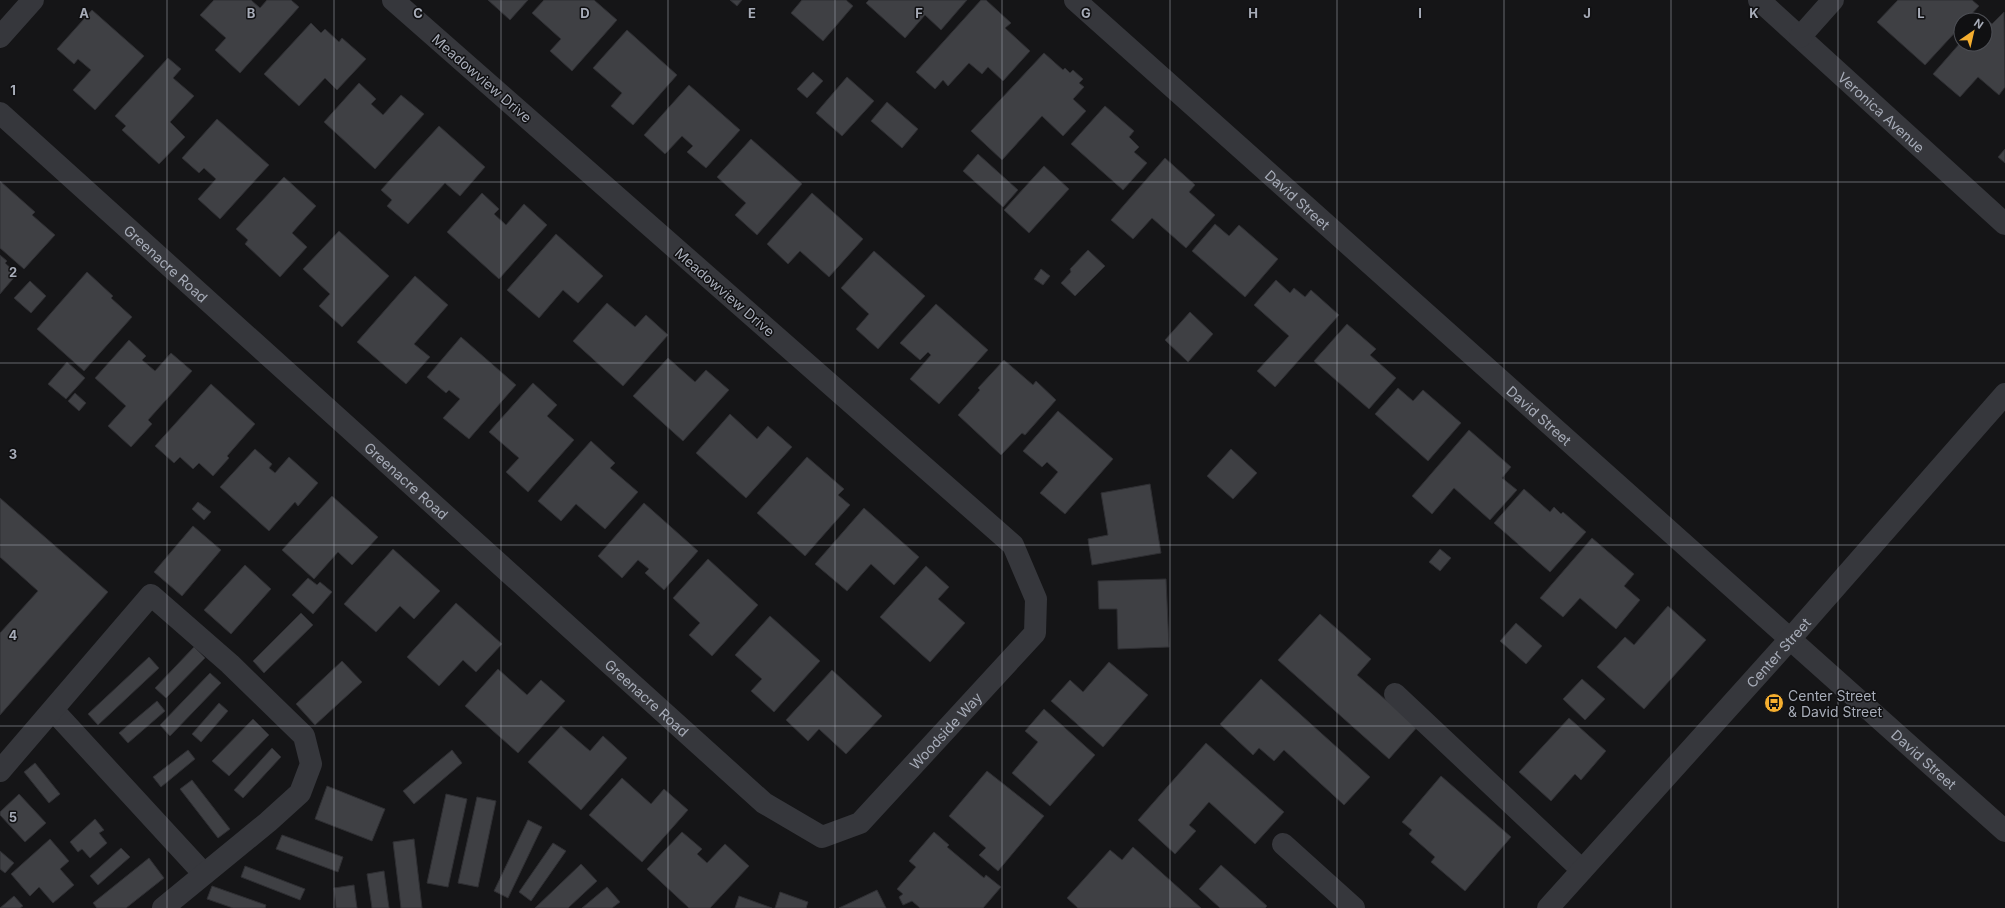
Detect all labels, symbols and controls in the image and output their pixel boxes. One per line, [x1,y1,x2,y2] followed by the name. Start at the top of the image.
[79,5,89,21] text: A
[247,5,256,21] text: B
[413,5,423,21] text: C
[580,5,590,21] text: D
[748,5,756,21] text: E
[915,5,923,21] text: F
[1081,5,1091,21] text: G
[1248,5,1258,21] text: H
[1418,5,1422,21] text: I
[1583,5,1591,21] text: J
[1749,5,1759,21] text: K
[1917,5,1925,21] text: L
[1953,12,1993,52] north arrow
[1971,16,1986,32] text: N
[429,30,535,126] street label: Meadowview Drive
[1835,68,1929,156] street label: Veronica Avenue
[10,82,16,98] text: 1
[1262,166,1334,233] street label: David Street
[121,221,212,305] street label: Greenacre Road
[672,244,778,340] street label: Meadowview Drive
[9,264,17,280] text: 2
[1504,382,1576,449] street label: David Street
[361,438,452,522] street label: Greenacre Road
[9,446,17,462] text: 3
[1742,613,1814,691] street label: Center Street
[9,627,18,643] text: 4
[602,655,693,740] street label: Greenacre Road
[1788,687,1882,720] place label: Center Street & David Street
[906,688,985,772] street label: Woodside Way
[1763,692,1785,714] bus stop icon: Center Street & David Street
[1888,726,1961,793] street label: David Street
[9,809,17,825] text: 5

